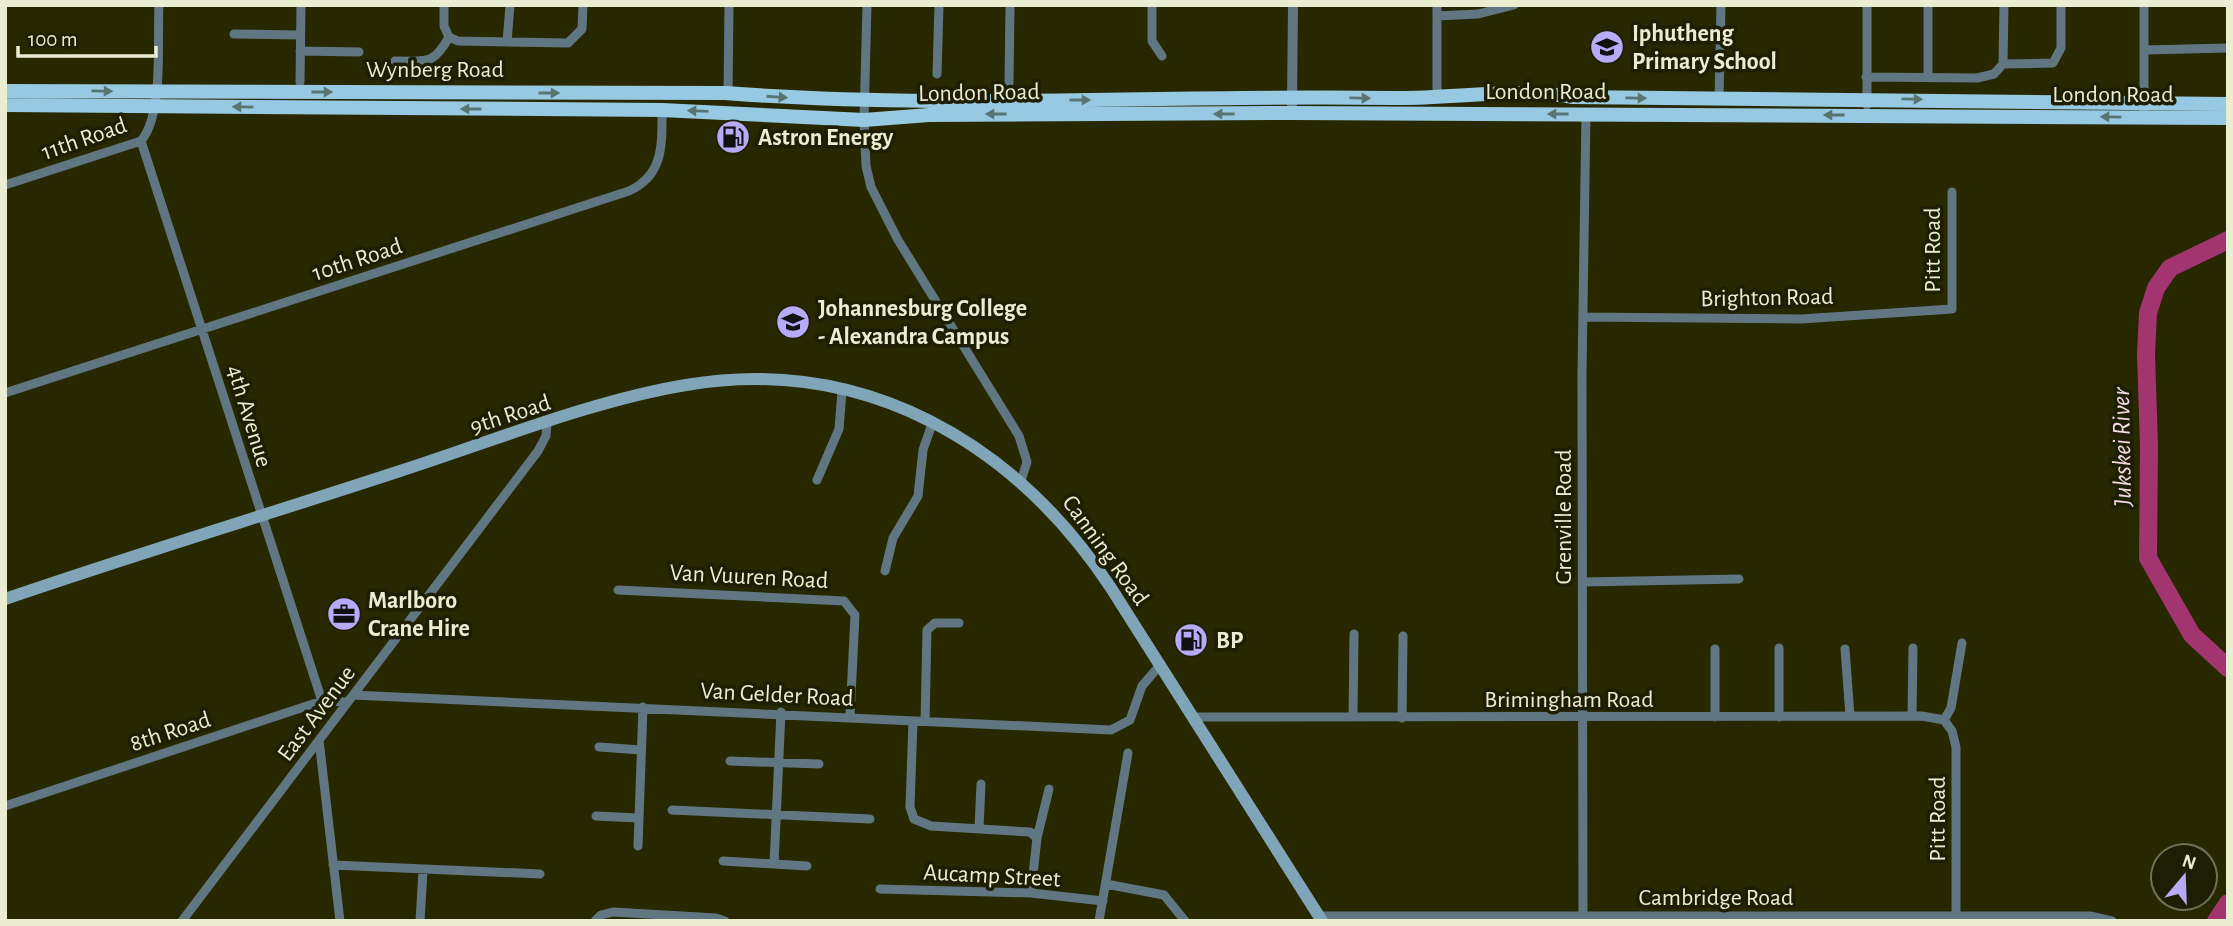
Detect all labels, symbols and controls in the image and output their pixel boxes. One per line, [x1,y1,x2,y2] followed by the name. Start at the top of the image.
[18,14,156,58] scale bar
[1632,22,1777,74] place label: Iphutheng Primary School
[1588,28,1626,66] school or university icon: Iphutheng Primary School
[28,29,78,50] text: 100 m
[366,58,504,82] street label: Wynberg Road
[918,80,1040,106] street label: London Road
[1485,80,1607,104] street label: London Road
[2052,83,2174,107] street label: London Road
[92,85,114,97] one-way arrow
[311,86,333,98] one-way arrow
[538,87,560,99] one-way arrow
[766,92,788,103] one-way arrow
[1349,92,1371,103] one-way arrow
[1625,92,1647,104] one-way arrow
[1070,94,1092,106] one-way arrow
[1901,94,1923,105] one-way arrow
[232,101,254,113] one-way arrow
[460,103,482,115] one-way arrow
[687,105,709,117] one-way arrow
[985,108,1007,120] one-way arrow
[1212,108,1234,119] one-way arrow
[1546,108,1568,120] one-way arrow
[1823,109,1845,121] one-way arrow
[2099,111,2121,123] one-way arrow
[39,113,130,165] street label: 11th Road
[714,118,752,156] fuel station icon: Astron Energy
[758,126,894,150] place label: Astron Energy
[1921,207,1945,293] street label: Pitt Road
[309,234,405,286] street label: 10th Road
[1700,285,1834,311] street label: Brighton Road
[818,297,1027,349] place label: Johannesburg College - Alexandra Campus
[774,303,812,341] school or university icon: Johannesburg College - Alexandra Campus
[222,362,276,470] street label: 4th Avenue
[2108,386,2136,508] water label: Jukskei River
[467,391,554,439] street label: 9th Road
[1552,449,1576,585] street label: Grenville Road
[1057,491,1153,610] street label: Canning Road
[669,561,829,593] street label: Van Vuuren Road
[368,589,470,641] place label: Marlboro Crane Hire
[325,595,363,633] office icon: Marlboro Crane Hire
[1172,621,1210,659] fuel station icon: BP
[1216,629,1243,653] place label: BP
[273,661,360,766] street label: East Avenue
[700,679,854,711] street label: Van Gelder Road
[1484,688,1654,712] street label: Brimingham Road
[127,708,214,756] street label: 8th Road
[1926,776,1950,862] street label: Pitt Road
[2149,842,2219,912] north arrow
[2180,851,2198,873] text: N
[923,860,1061,892] street label: Aucamp Street
[1638,886,1794,910] street label: Cambridge Road

